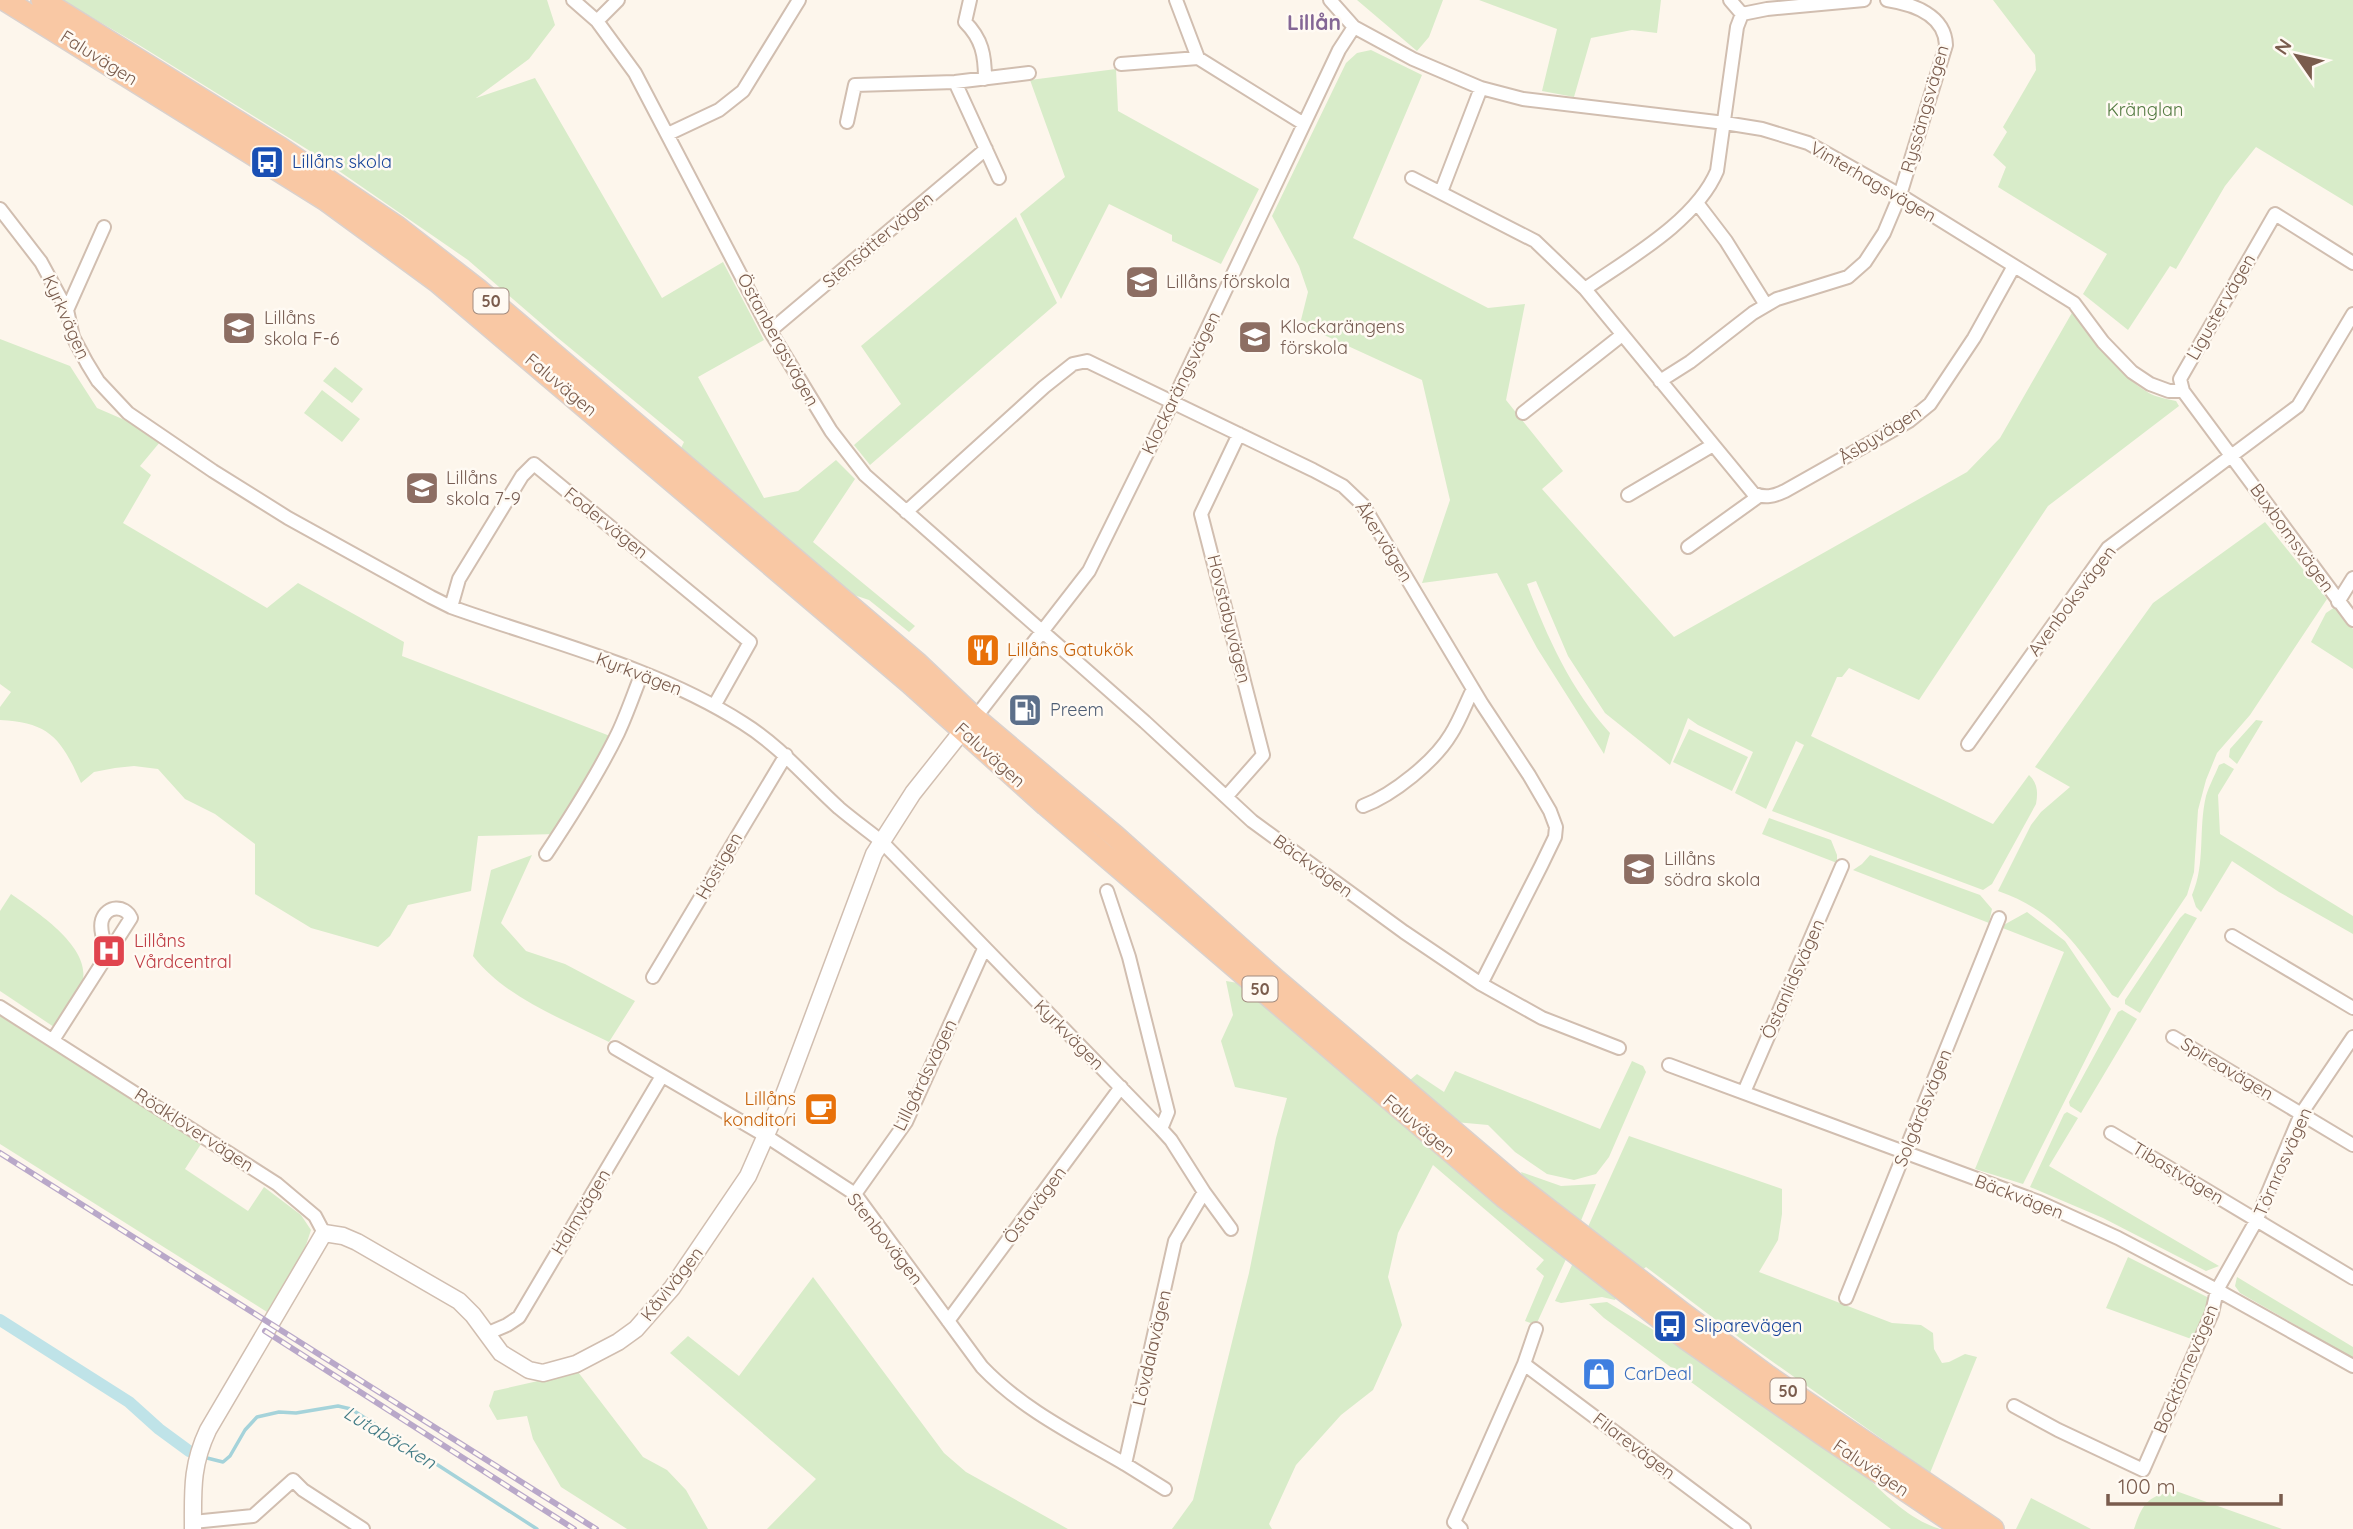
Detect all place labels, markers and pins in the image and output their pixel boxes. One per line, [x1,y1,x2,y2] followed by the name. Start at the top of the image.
[248,143,286,181] bus stop icon: Lillåns skola
[292,150,392,173] place label: Lillåns skola
[1123,263,1161,301] school or university icon: Lillåns förskola
[1166,270,1290,293] place label: Lillåns förskola
[264,306,340,350] place label: Lillåns skola F-6
[220,309,258,347] school or university icon: Lillåns skola F-6
[1280,315,1405,359] place label: Klockarängens förskola
[1236,318,1274,356] school or university icon: Klockarängens förskola
[446,466,521,510] place label: Lillåns skola 7-9
[403,469,441,507] school or university icon: Lillåns skola 7-9
[964,631,1002,669] restaurant icon: Lillåns Gatukök
[1007,638,1134,661] place label: Lillåns Gatukök
[1006,691,1044,729] fuel station icon: Preem
[1050,698,1104,721] place label: Preem
[1664,847,1760,891] place label: Lillåns södra skola
[1620,850,1658,888] school or university icon: Lillåns södra skola
[134,929,232,973] place label: Lillåns Vårdcentral
[90,932,128,970] hospital icon: Lillåns Vårdcentral
[723,1087,796,1131] place label: Lillåns konditori
[802,1090,840,1128] cafe icon: Lillåns konditori
[1651,1307,1689,1345] bus stop icon: Sliparevägen
[1694,1314,1802,1337] place label: Sliparevägen
[1580,1355,1618,1393] shop icon: CarDeal
[1624,1362,1692,1385] place label: CarDeal

